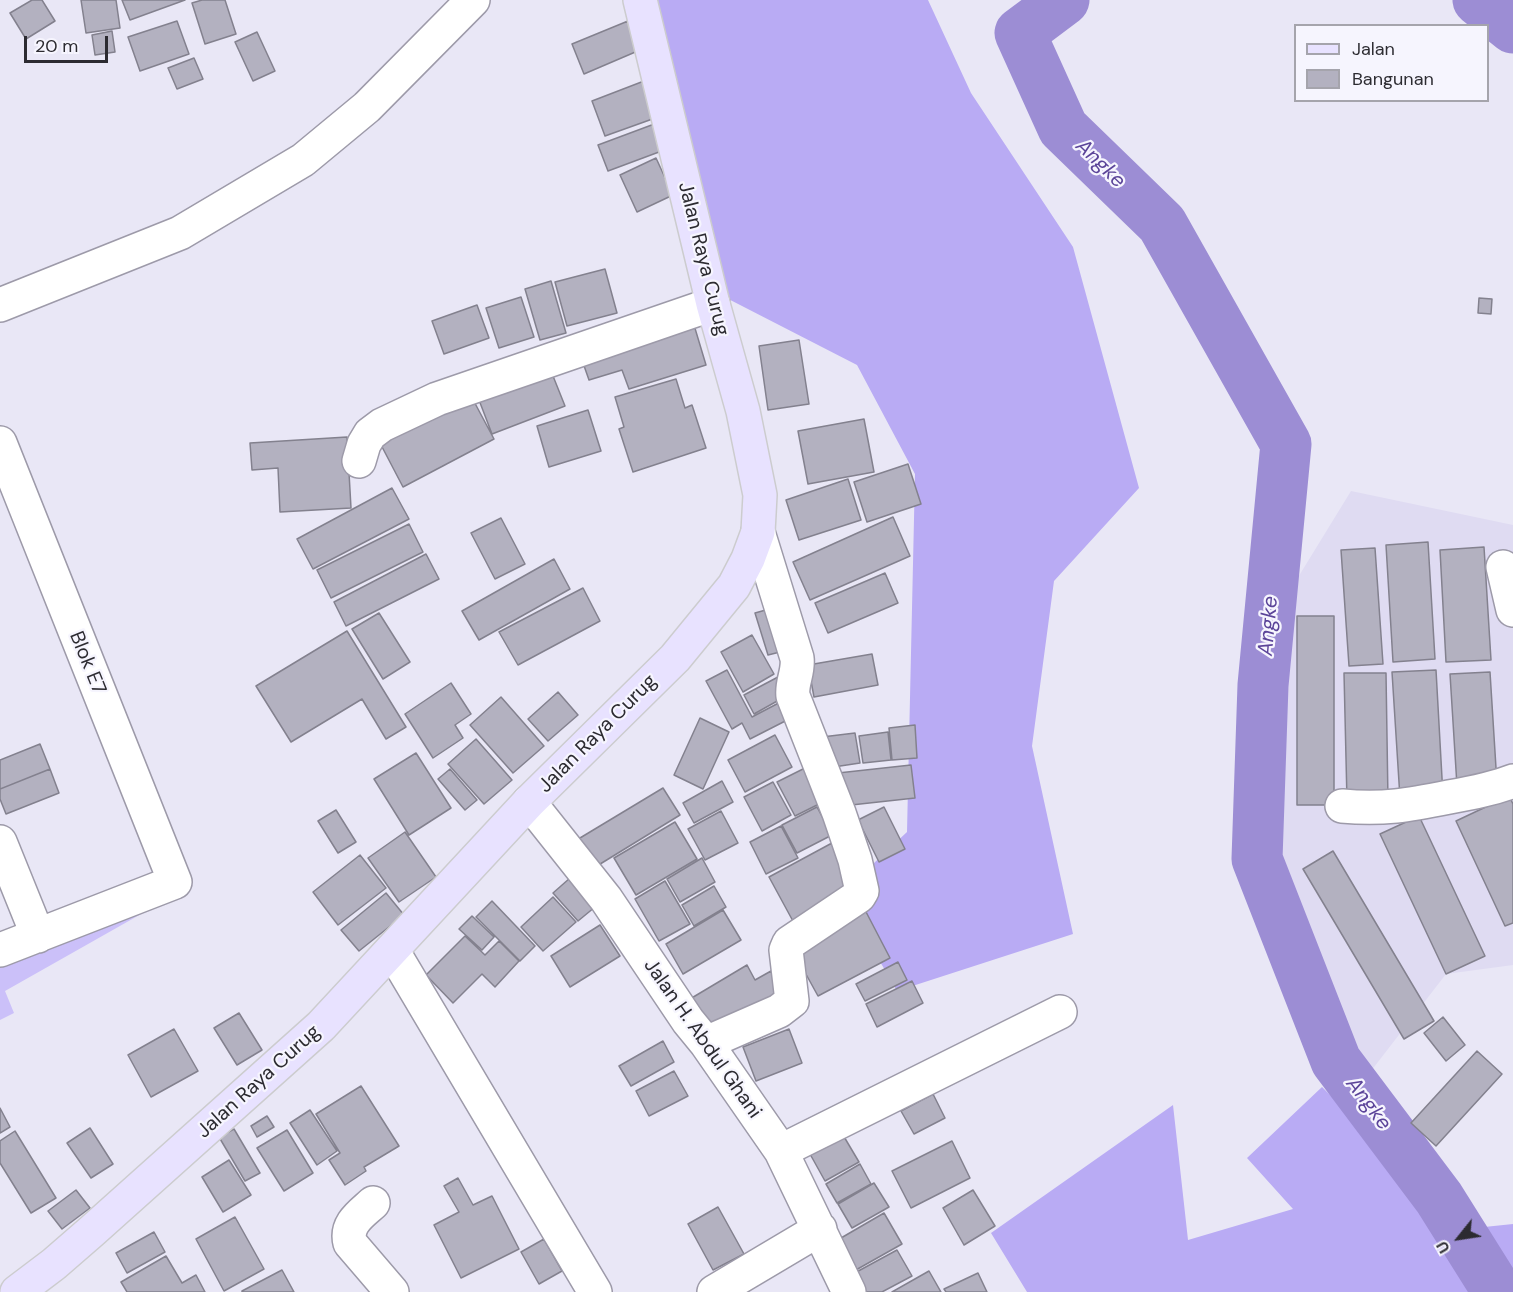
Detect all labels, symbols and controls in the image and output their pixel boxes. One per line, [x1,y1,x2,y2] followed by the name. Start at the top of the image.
[27,24,111,62] scale bar
[1294,24,1489,102] legend
[35,34,78,58] text: 20 m
[1352,37,1395,61] text: Jalan
[1352,67,1434,91] text: Bangunan
[1070,134,1130,194] water label: Angke
[672,180,734,338] street label: Jalan Raya Curug
[1254,595,1284,657] water label: Angke
[64,628,110,698] street label: Blok E7
[534,670,662,798] street label: Jalan Raya Curug
[638,955,766,1123] street label: Jalan H. Abdul Ghani
[192,1020,326,1144] street label: Jalan Raya Curug
[1340,1073,1396,1135] water label: Angke
[1429,1208,1489,1268] north arrow
[1431,1237,1455,1257] text: U

